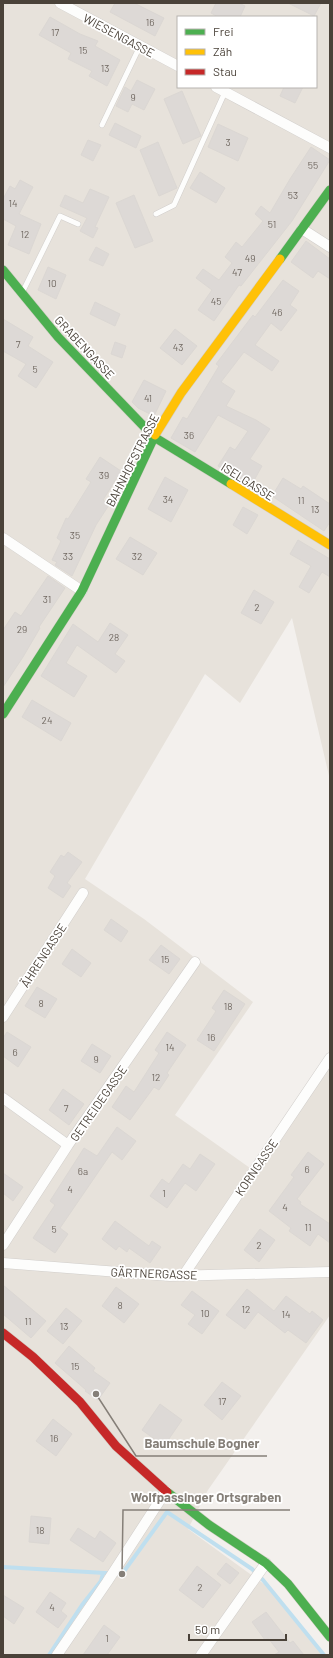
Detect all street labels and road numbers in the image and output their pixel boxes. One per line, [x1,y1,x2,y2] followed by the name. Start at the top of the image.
[81,10,157,60] street label: WIESENGASSE
[52,313,118,381] street label: GRABENGASSE
[103,411,161,509] street label: BAHNHOFSTRASSE
[219,459,277,503] street label: ISELGASSE
[17,920,69,990] street label: ÄHRENGASSE
[67,1062,129,1144] street label: GETREIDEGASSE
[232,1136,280,1198] street label: KORNGASSE
[110,1264,198,1282] street label: GÄRTNERGASSE

